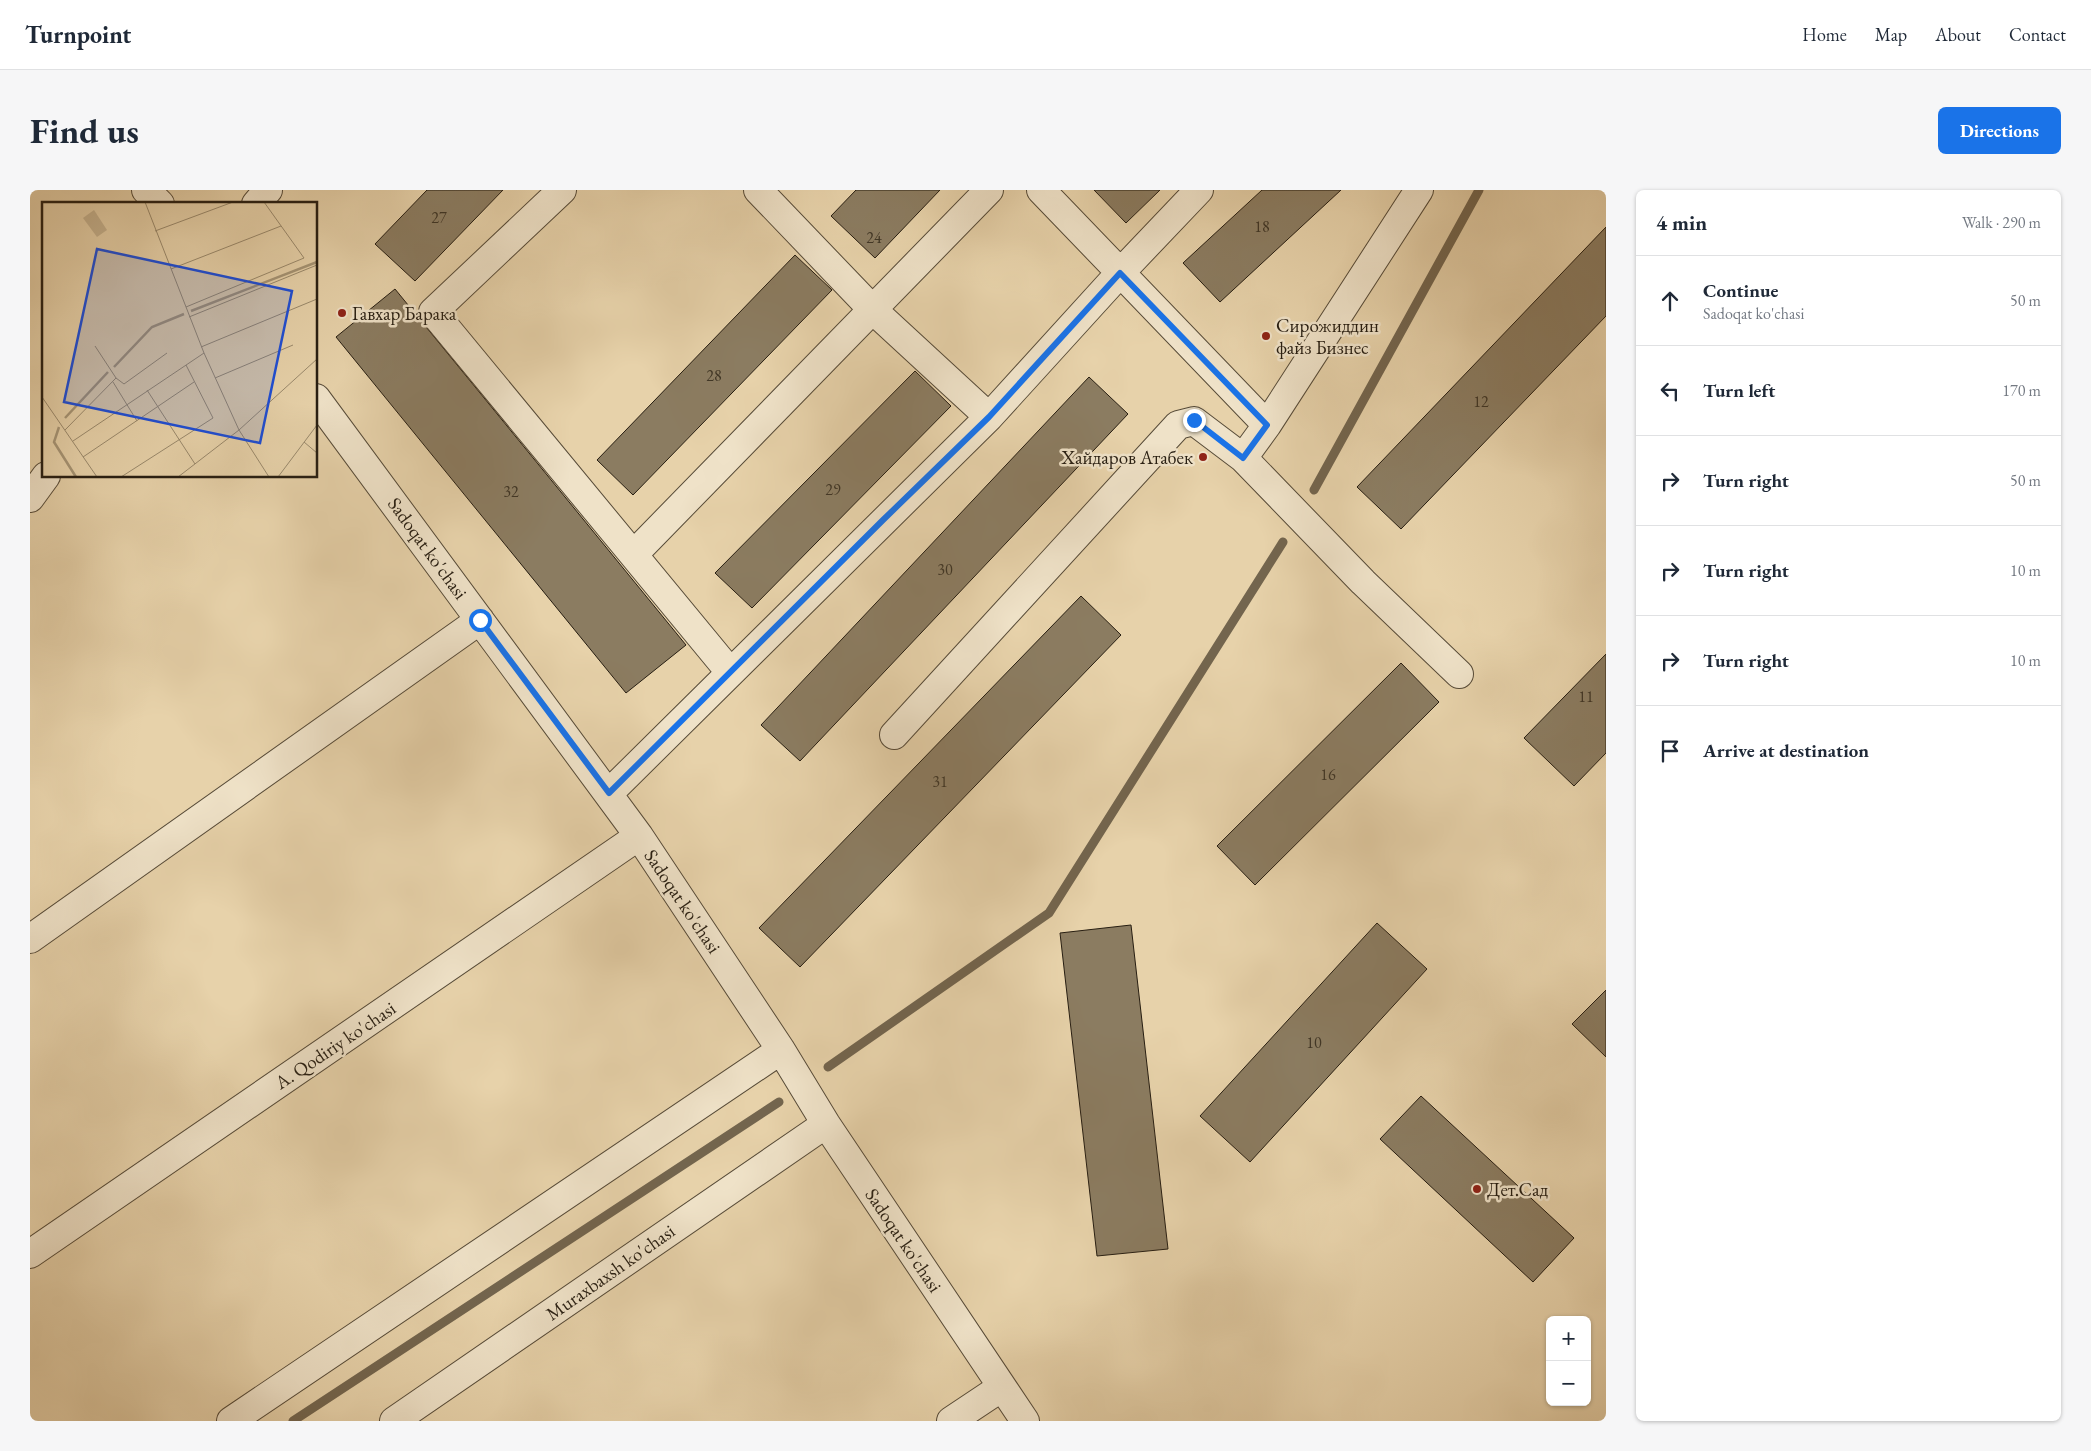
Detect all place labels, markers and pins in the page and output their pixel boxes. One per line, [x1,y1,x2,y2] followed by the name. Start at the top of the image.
[352,301,457,326] place label: Гавхар Барака
[336,307,348,319] marker: Гавхар Барака
[1276,313,1379,360] place label: Сирожиддин файз Бизнес
[1260,330,1272,342] marker: Сирожиддин файз Бизнес
[1061,445,1193,470] place label: Хайдаров Атабек
[1197,451,1209,463] marker: Хайдаров Атабек
[1487,1177,1549,1202] place label: Дет.Сад
[1471,1183,1483,1195] marker: Дет.Сад

